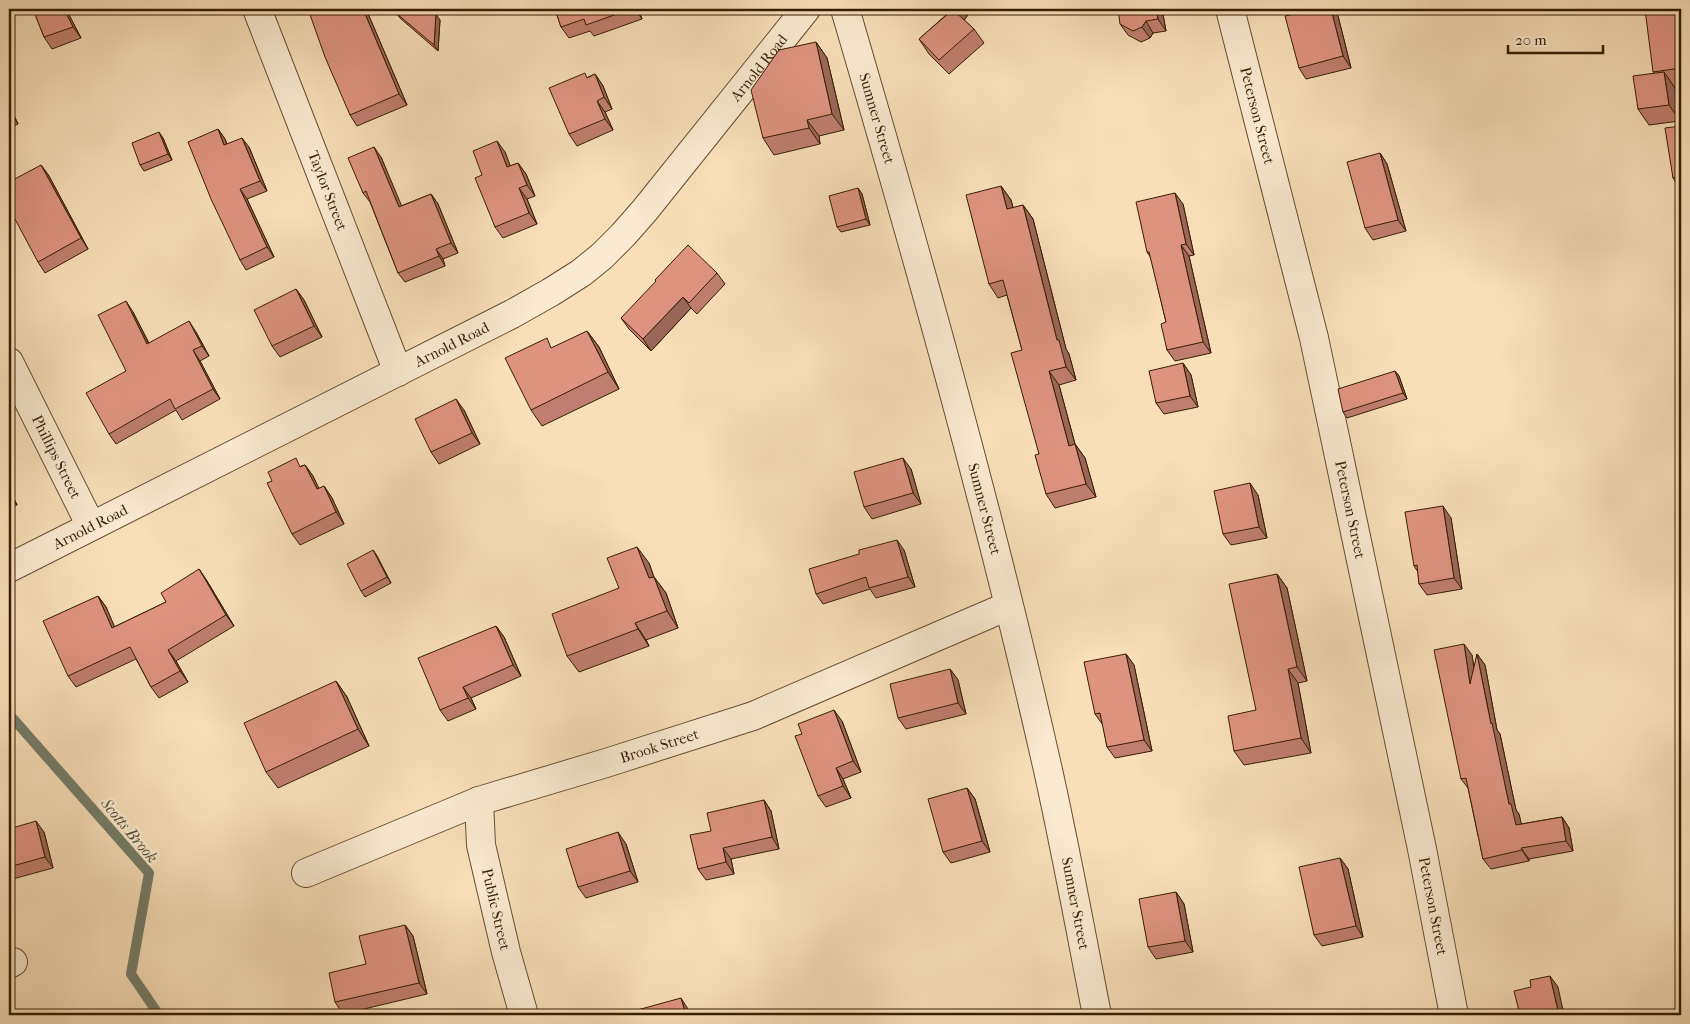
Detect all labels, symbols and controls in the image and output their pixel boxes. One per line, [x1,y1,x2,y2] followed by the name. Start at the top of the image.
[1508,22,1602,54] scale bar
[726,30,792,106] street label: Arnold Road
[1515,31,1547,49] text: 20 m
[1236,65,1278,167] street label: Peterson Street
[855,71,899,167] street label: Sumner Street
[304,148,351,234] street label: Taylor Street
[411,318,493,371] street label: Arnold Road
[28,412,85,502] street label: Phillips Street
[1331,459,1370,561] street label: Peterson Street
[964,461,1005,557] street label: Sumner Street
[49,500,131,554] street label: Arnold Road
[618,725,702,767] street label: Brook Street
[96,793,162,867] water label: Scotts Brook
[1415,855,1451,958] street label: Peterson Street
[1058,856,1093,952] street label: Sumner Street
[478,867,514,952] street label: Public Street

